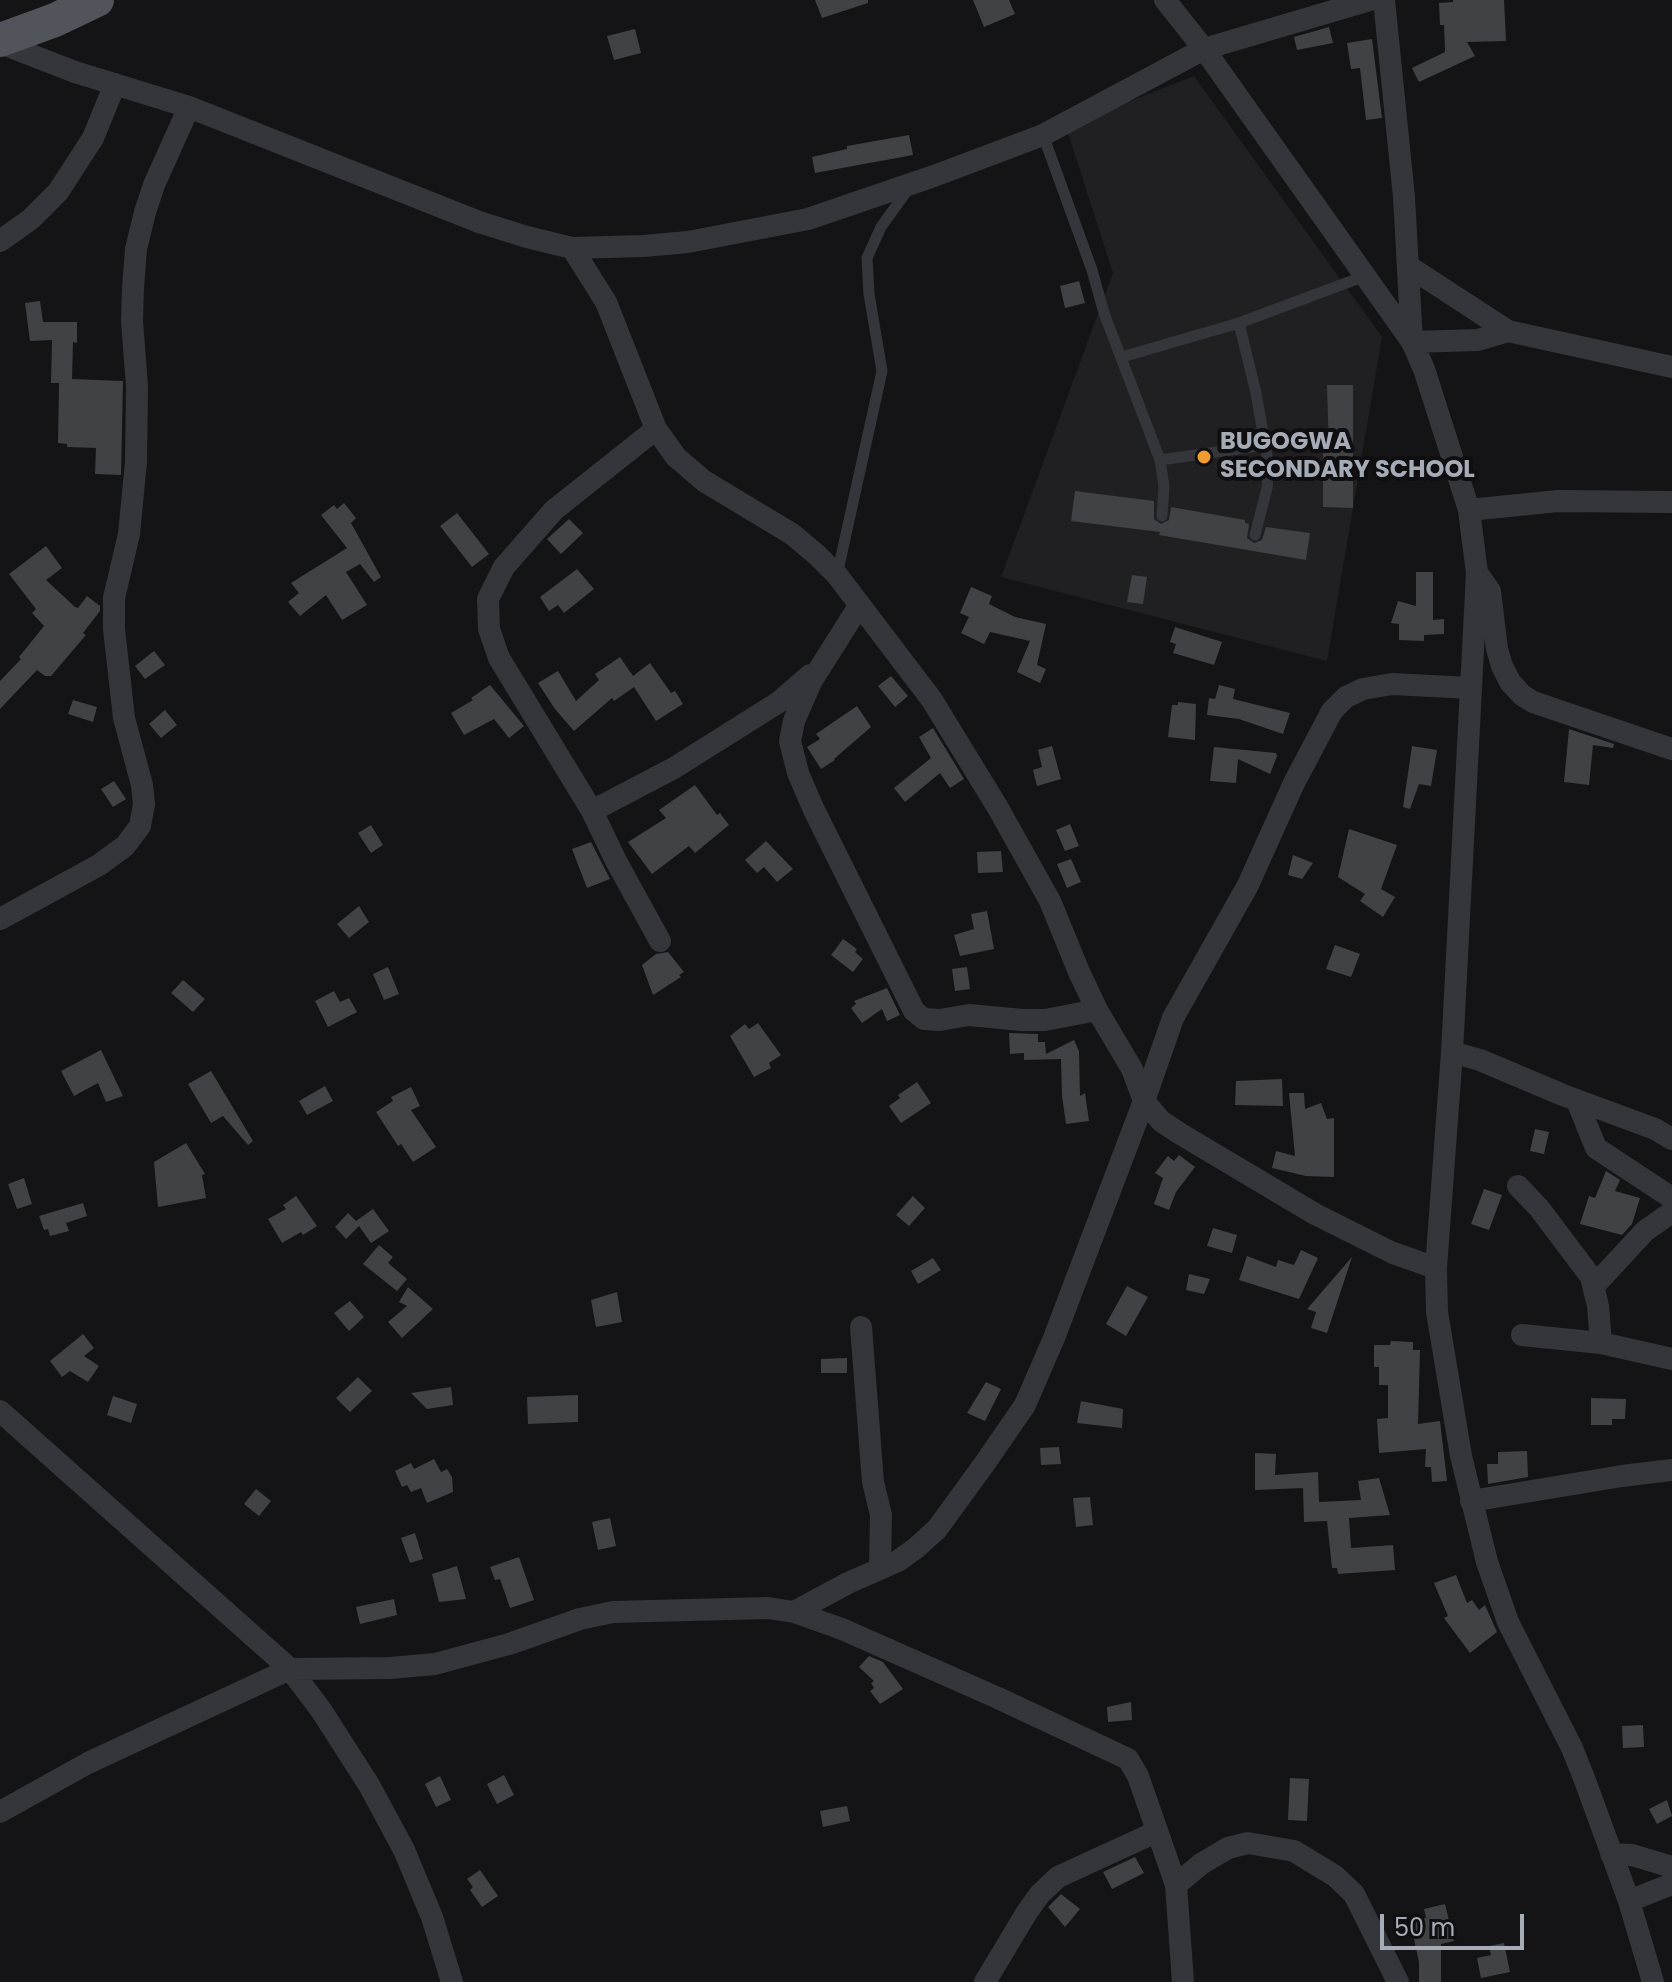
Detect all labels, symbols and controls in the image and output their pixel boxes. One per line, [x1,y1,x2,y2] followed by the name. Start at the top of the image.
[1220,429,1475,485] place label: BUGOGWA SECONDARY SCHOOL
[1195,448,1213,466] marker: BUGOGWA SECONDARY SCHOOL
[1384,1898,1528,1948] scale bar
[1394,1911,1455,1944] text: 50 m

